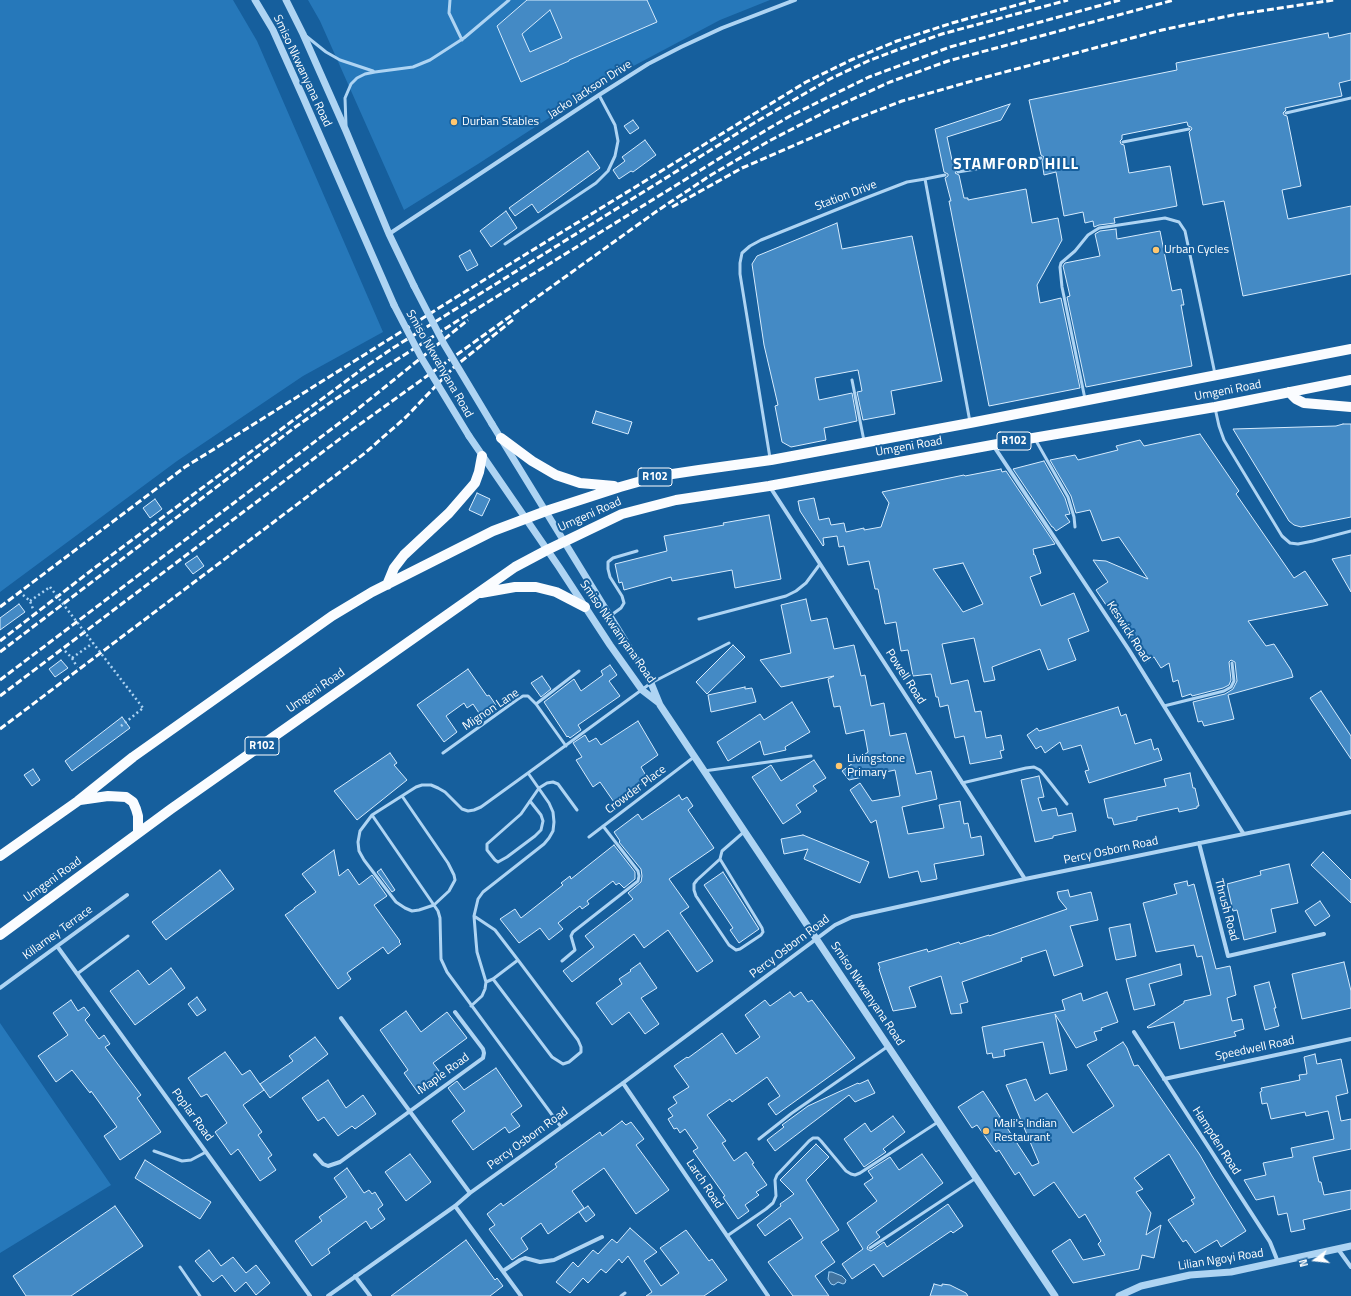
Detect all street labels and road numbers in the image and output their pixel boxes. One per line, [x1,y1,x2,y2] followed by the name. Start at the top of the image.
[270,13,334,129] street label: Smiso Nkwanyana Road
[545,58,635,122] street label: Jacko Jackson Drive
[813,178,879,214] street label: Station Drive
[402,308,476,420] street label: Smiso Nkwanyana Road
[1193,377,1263,405] street label: Umgeni Road
[997,432,1031,450] road number: R102
[874,434,944,460] street label: Umgeni Road
[638,468,672,486] road number: R102
[556,495,624,535] street label: Umgeni Road
[576,578,658,686] street label: Smiso Nkwanyana Road
[1103,599,1153,665] street label: Keswick Road
[882,647,928,707] street label: Powell Road
[284,666,348,716] street label: Umgeni Road
[460,686,522,734] street label: Mignon Lane
[245,737,279,755] road number: R102
[603,763,669,817] street label: Crowder Place
[1062,834,1160,868] street label: Percy Osborn Road
[21,854,85,906] street label: Umgeni Road
[1211,877,1241,943] street label: Thrush Road
[20,903,96,963] street label: Killarney Terrace
[747,912,833,982] street label: Percy Osborn Road
[827,939,907,1049] street label: Smiso Nkwanyana Road
[1214,1034,1296,1064] street label: Speedwell Road
[416,1051,472,1097] street label: Maple Road
[168,1086,216,1144] street label: Poplar Road
[1189,1104,1243,1178] street label: Hampden Road
[485,1105,571,1173] street label: Percy Osborn Road
[682,1157,726,1211] street label: Larch Road
[1177,1246,1265,1274] street label: Lilian Ngoyi Road

